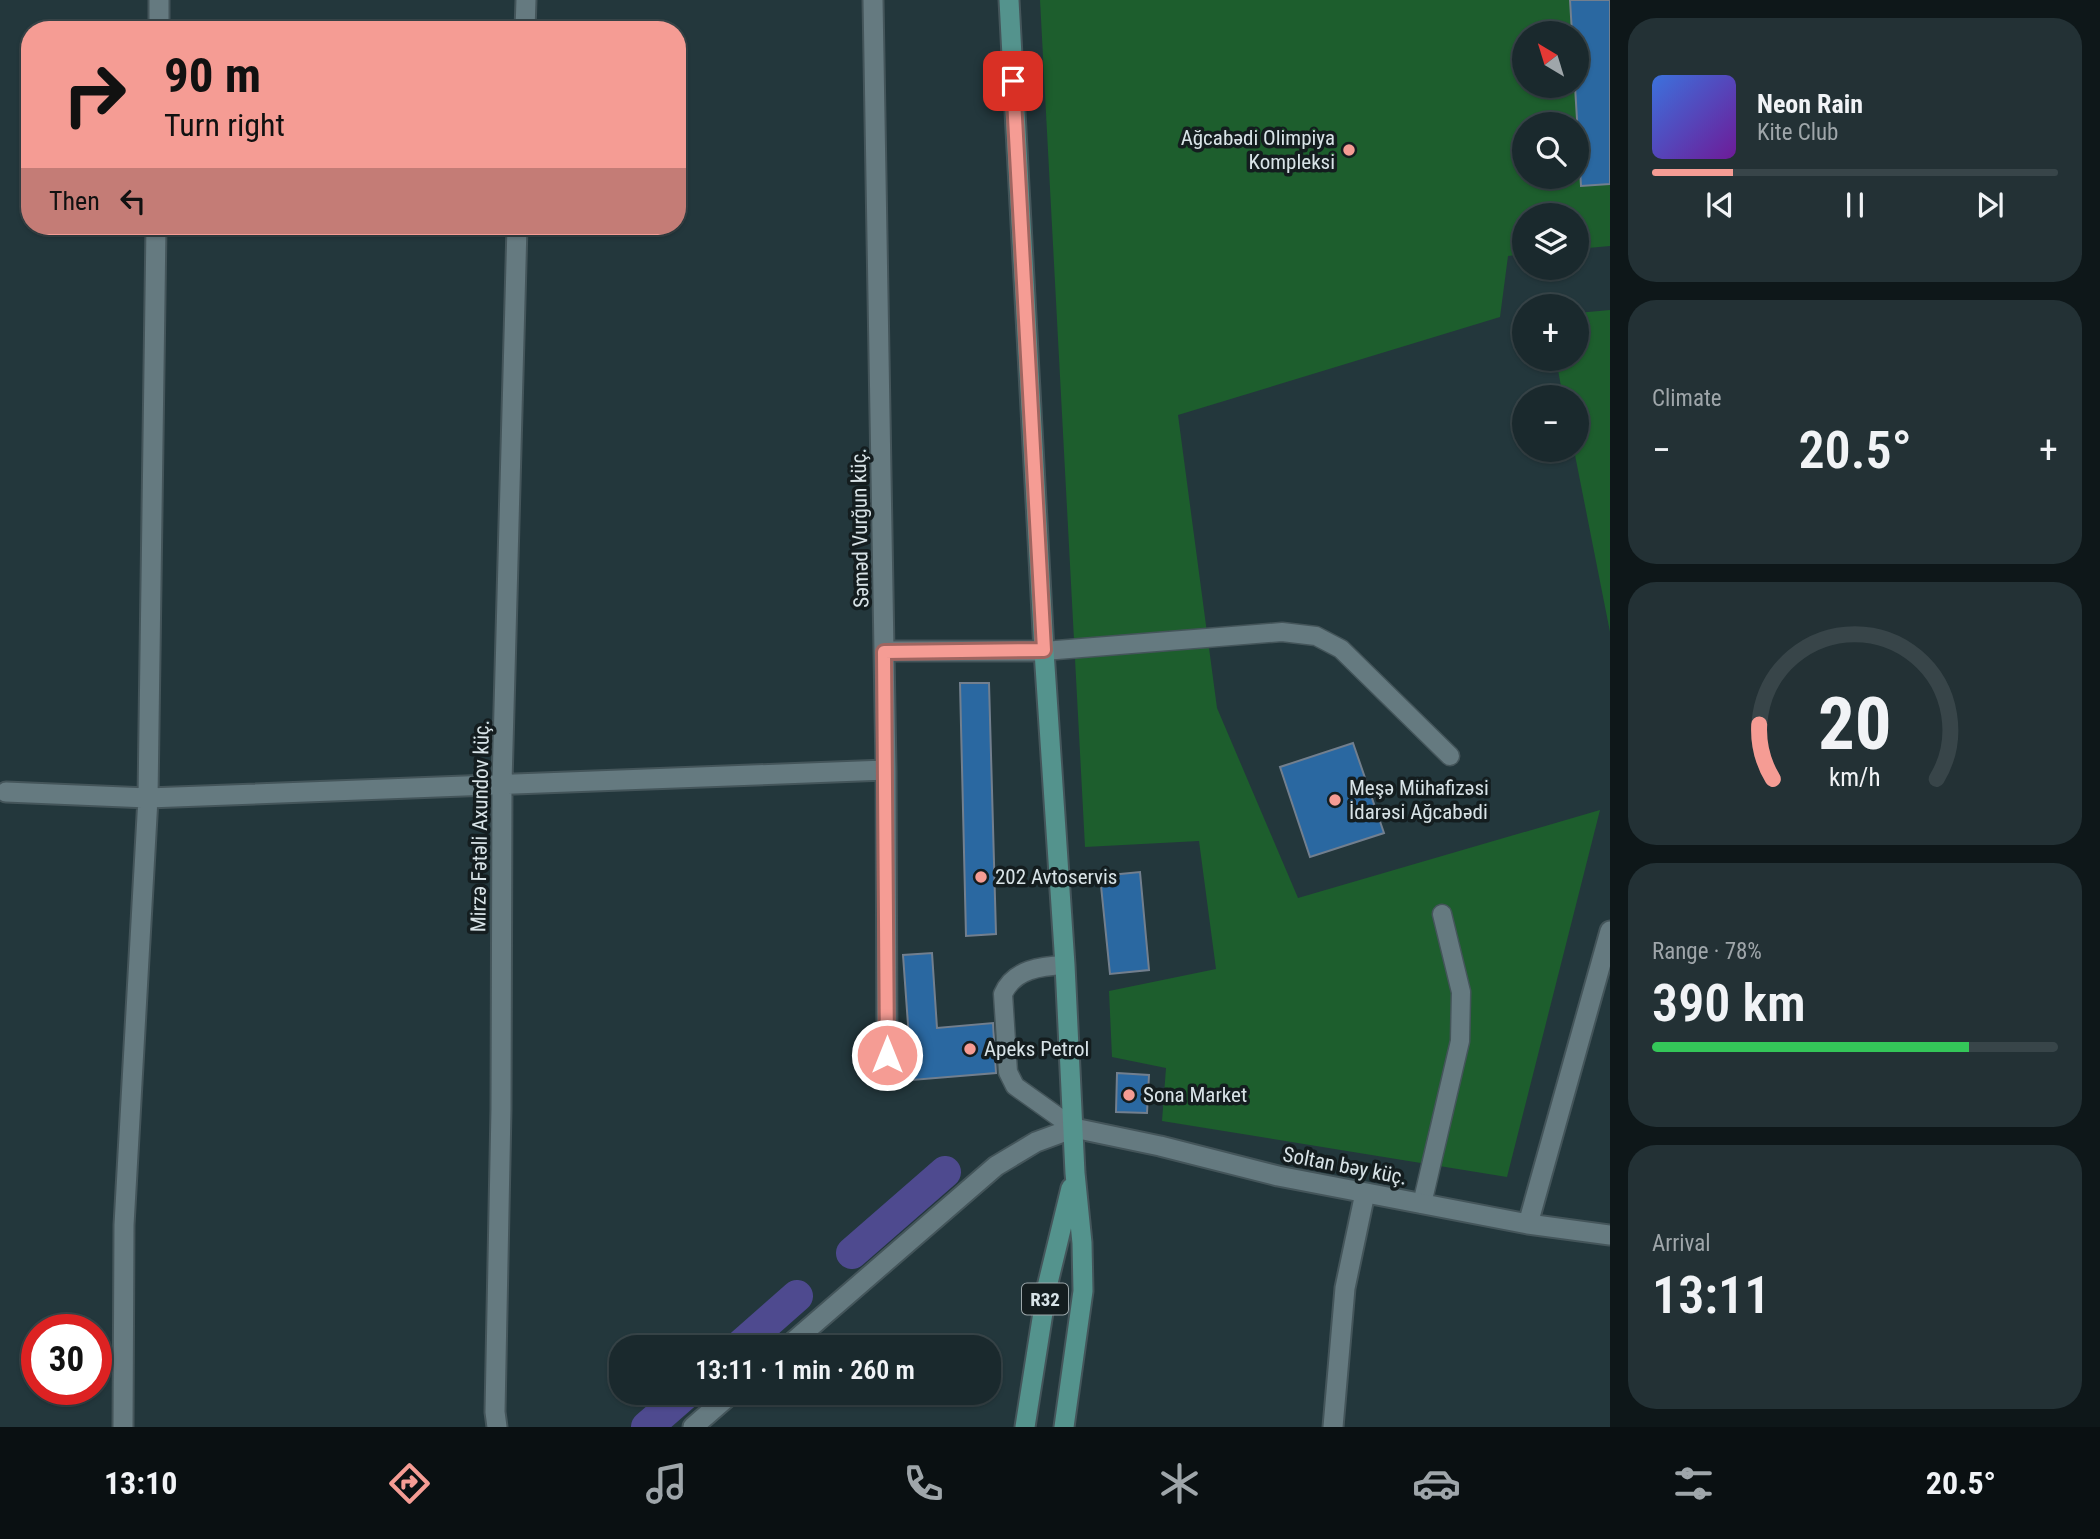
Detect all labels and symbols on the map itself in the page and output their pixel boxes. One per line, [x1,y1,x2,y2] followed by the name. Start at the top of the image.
[1512,21,1589,98] north arrow
[983,51,1043,111] pin
[1181,126,1335,174] place label: Ağcabədi Olimpiya Kompleksi
[1341,142,1357,158] marker: Ağcabədi Olimpiya Kompleksi
[847,448,873,608] street label: Səməd Vurğun küç.
[466,720,494,932] street label: Mirzə Fətəli Axundov küç.
[1349,776,1489,824] place label: Meşə Mühafizəsi İdarəsi Ağcabədi
[1327,792,1343,808] marker: Meşə Mühafizəsi İdarəsi Ağcabədi
[995,865,1117,889] place label: 202 Avtoservis
[973,869,989,885] marker: 202 Avtoservis
[850,1018,924,1092] position arrow
[984,1037,1089,1061] place label: Apeks Petrol
[962,1041,978,1057] marker: Apeks Petrol
[1143,1083,1247,1107] place label: Sona Market
[1121,1087,1137,1103] marker: Sona Market
[1281,1142,1409,1190] street label: Soltan bəy küç.
[1022,1284,1068,1315] road number: R32
[21,1314,112,1405] speed limit sign: 30

